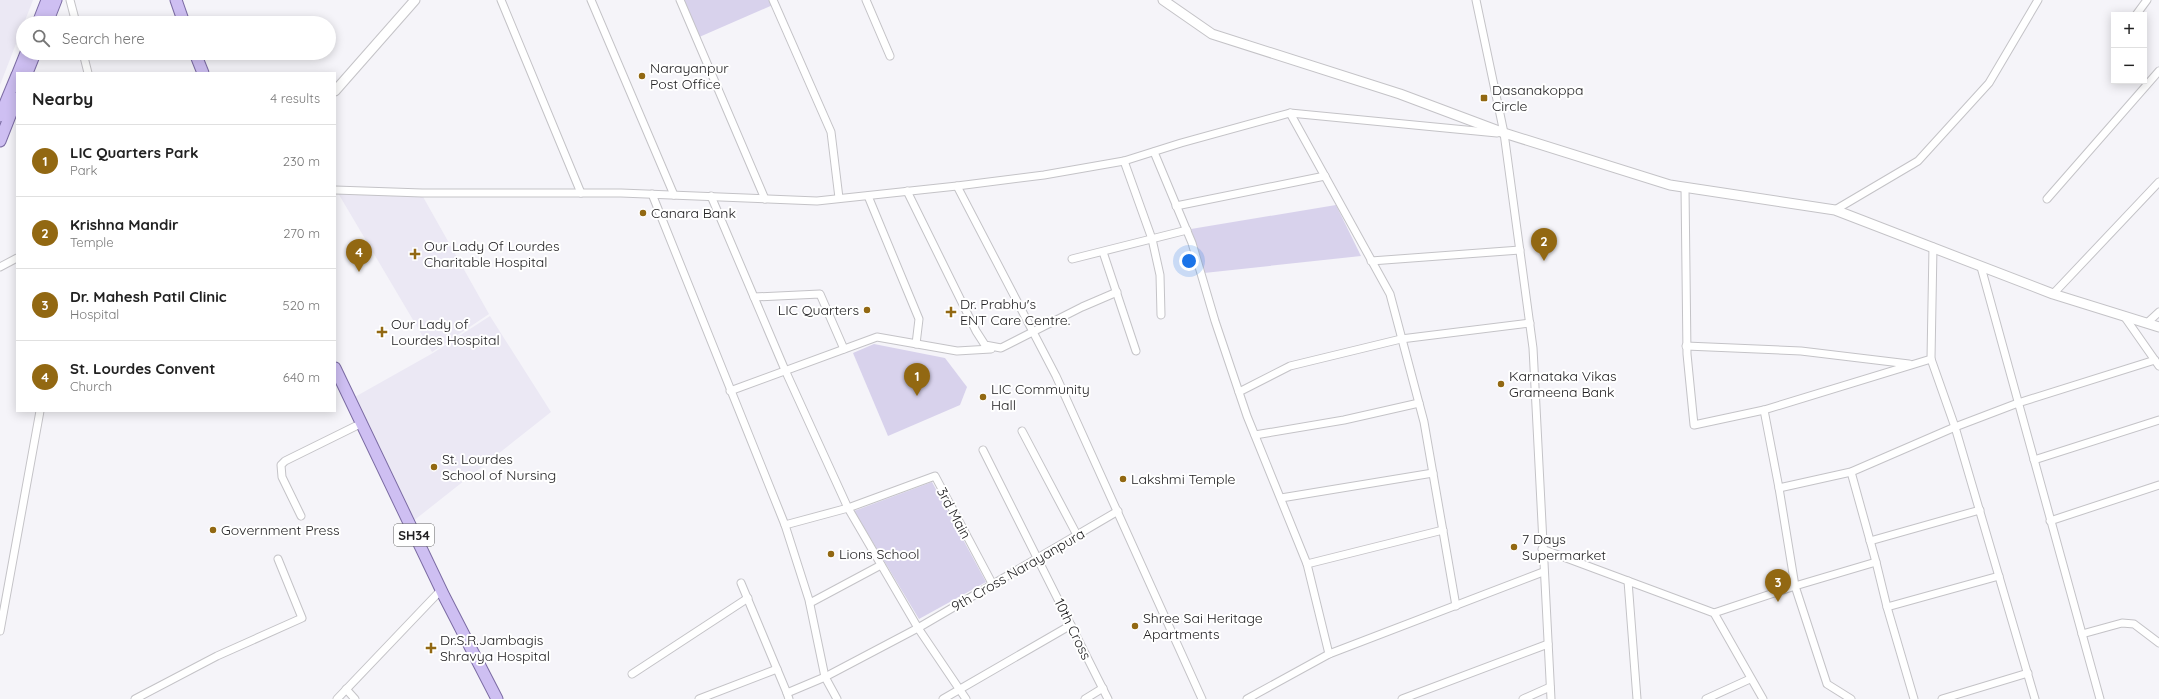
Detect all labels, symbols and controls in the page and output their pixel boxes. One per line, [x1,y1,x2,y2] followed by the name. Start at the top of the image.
[2111,12,2147,84] map controls
[2111,12,2147,48] button: +
[16,16,336,60] search box
[30,27,52,49] icon: search
[62,29,145,48] text: Search here
[2111,48,2147,84] button: −
[650,59,729,93] place label: Narayanpur Post Office
[637,71,647,81] marker: Narayanpur Post Office
[1492,81,1583,115] place label: Dasanakoppa Circle
[32,88,93,109] text: Nearby
[270,90,320,106] text: 4 results
[1479,93,1489,103] marker: Dasanakoppa Circle
[70,143,199,162] text: LIC Quarters Park
[42,153,48,169] text: 1
[283,153,320,169] text: 230 m
[70,162,98,178] text: Park
[651,204,736,222] place label: Canara Bank
[638,208,648,218] marker: Canara Bank
[70,215,178,234] text: Krishna Mandir
[41,225,49,241] text: 2
[283,225,320,241] text: 270 m
[1531,228,1557,261] pin: 2
[70,234,114,250] text: Temple
[424,237,560,271] place label: Our Lady Of Lourdes Charitable Hospital
[346,239,372,272] pin: 4
[409,248,421,260] marker: Our Lady Of Lourdes Charitable Hospital
[1179,251,1199,271] your location
[70,287,227,306] text: Dr. Mahesh Patil Clinic
[960,295,1070,329] place label: Dr. Prabhu's ENT Care Centre.
[42,297,48,313] text: 3
[283,297,320,313] text: 520 m
[778,301,859,319] place label: LIC Quarters
[862,305,872,315] marker: LIC Quarters
[70,306,119,322] text: Hospital
[945,306,957,318] marker: Dr. Prabhu's ENT Care Centre.
[391,315,500,349] place label: Our Lady of Lourdes Hospital
[376,326,388,338] marker: Our Lady of Lourdes Hospital
[70,359,215,378] text: St. Lourdes Convent
[904,363,930,396] pin: 1
[1509,367,1617,401] place label: Karnataka Vikas Grameena Bank
[41,369,49,385] text: 4
[283,369,320,385] text: 640 m
[70,378,112,394] text: Church
[1496,379,1506,389] marker: Karnataka Vikas Grameena Bank
[991,380,1090,414] place label: LIC Community Hall
[978,392,988,402] marker: LIC Community Hall
[442,450,556,484] place label: St. Lourdes School of Nursing
[429,462,439,472] marker: St. Lourdes School of Nursing
[1131,470,1235,488] place label: Lakshmi Temple
[1118,474,1128,484] marker: Lakshmi Temple
[933,484,975,542] street label: 3rd Main
[221,521,340,539] place label: Government Press
[394,524,434,546] road number: SH34
[948,524,1088,616] street label: 9th Cross Narayanpura
[208,525,218,535] marker: Government Press
[1522,530,1606,564] place label: 7 Days Supermarket
[1509,542,1519,552] marker: 7 Days Supermarket
[839,545,920,563] place label: Lions School
[826,549,836,559] marker: Lions School
[1765,569,1791,602] pin: 3
[1050,595,1096,663] street label: 10th Cross
[1143,609,1263,643] place label: Shree Sai Heritage Apartments
[1130,621,1140,631] marker: Shree Sai Heritage Apartments
[440,631,550,665] place label: Dr.S.R.Jambagis Shravya Hospital
[425,642,437,654] marker: Dr.S.R.Jambagis Shravya Hospital

